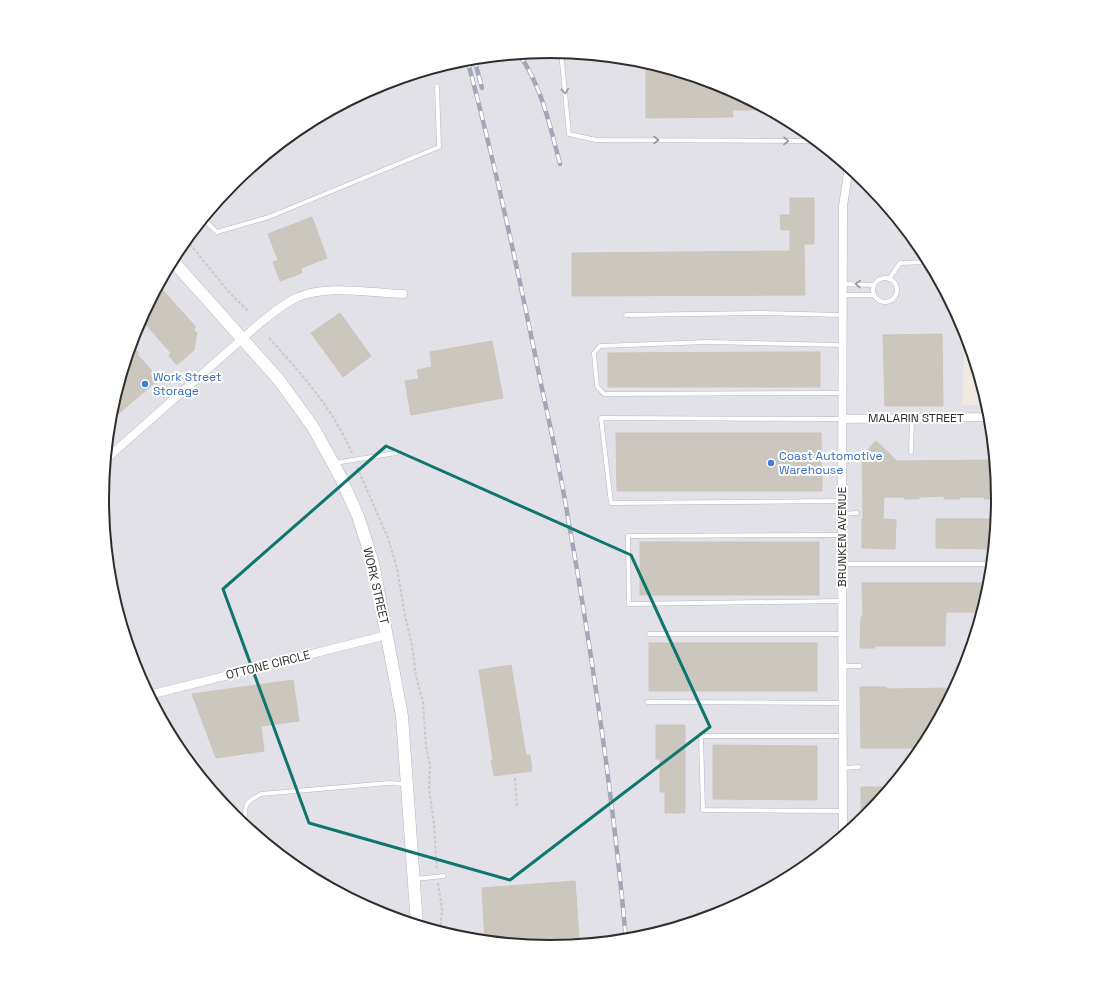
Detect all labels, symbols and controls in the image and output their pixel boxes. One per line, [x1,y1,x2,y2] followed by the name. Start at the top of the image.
[560,88,569,94] one-way arrow
[653,136,659,144] one-way arrow
[783,137,789,145] one-way arrow
[855,280,861,288] one-way arrow
[153,369,221,399] place label: Work Street Storage
[140,379,150,389] marker: Work Street Storage
[868,410,964,426] street label: MALARIN STREET
[779,448,883,478] place label: Coast Automotive Warehouse
[766,458,776,468] marker: Coast Automotive Warehouse
[834,487,850,587] street label: BRUNKEN AVENUE
[359,546,393,626] street label: WORK STREET
[224,647,312,683] street label: OTTONE CIRCLE

